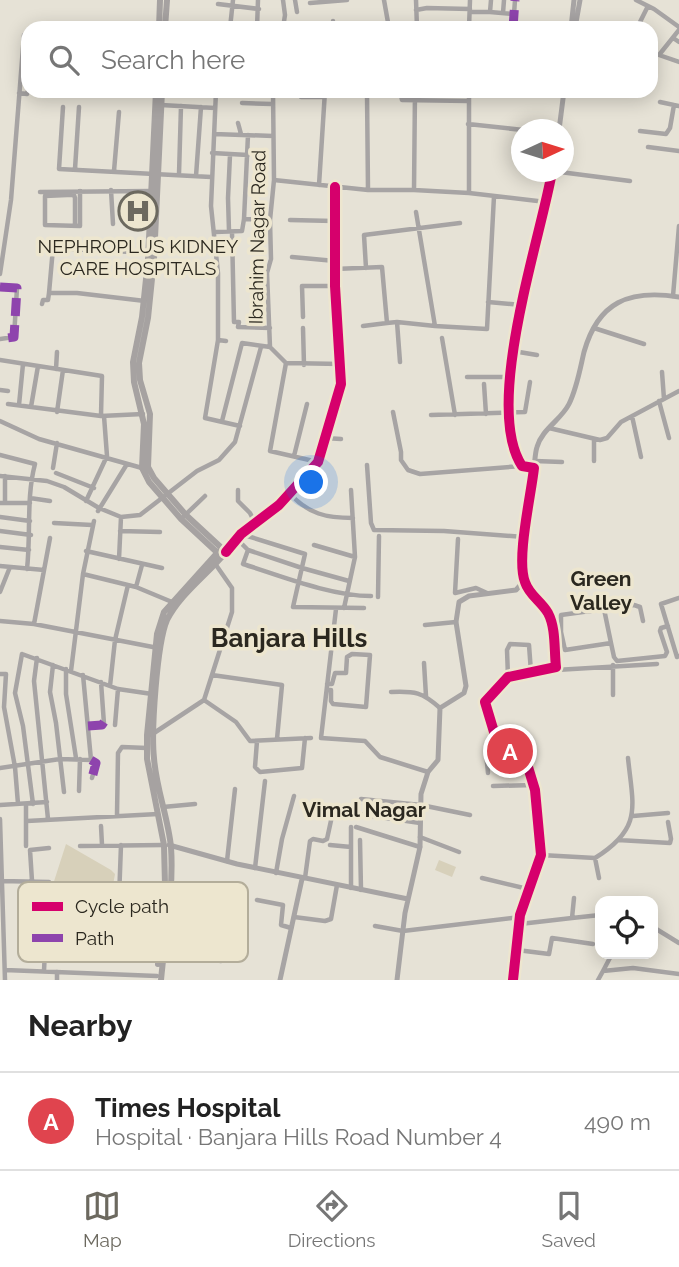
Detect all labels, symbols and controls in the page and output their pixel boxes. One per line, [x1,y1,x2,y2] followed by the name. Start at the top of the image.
[21,21,658,98] search box
[45,41,83,79] icon: search
[101,45,245,75] text: Search here
[511,119,574,182] north arrow
[244,150,270,324] street label: Ibrahim Nagar Road
[117,190,159,232] hospital icon: NEPHROPLUS KIDNEY CARE HOSPITALS
[38,235,239,279] place label: NEPHROPLUS KIDNEY CARE HOSPITALS
[294,465,328,499] your location
[570,566,633,615] district label: Green Valley
[211,623,367,653] district label: Banjara Hills
[487,725,533,777] pin: A
[302,797,426,822] district label: Vimal Nagar
[18,882,248,962] legend
[75,895,169,917] text: Cycle path
[595,896,658,959] map controls
[595,896,658,959] button: locate
[75,927,114,949] text: Path
[28,1008,132,1043] text: Nearby
[95,1093,281,1123] text: Times Hospital
[43,1108,59,1135] text: A
[584,1108,651,1135] text: 490 m
[95,1123,502,1150] text: Hospital · Banjara Hills Road Number 4
[83,1187,122,1251] tab: Map
[288,1187,376,1251] tab: Directions
[542,1187,596,1251] tab: Saved

